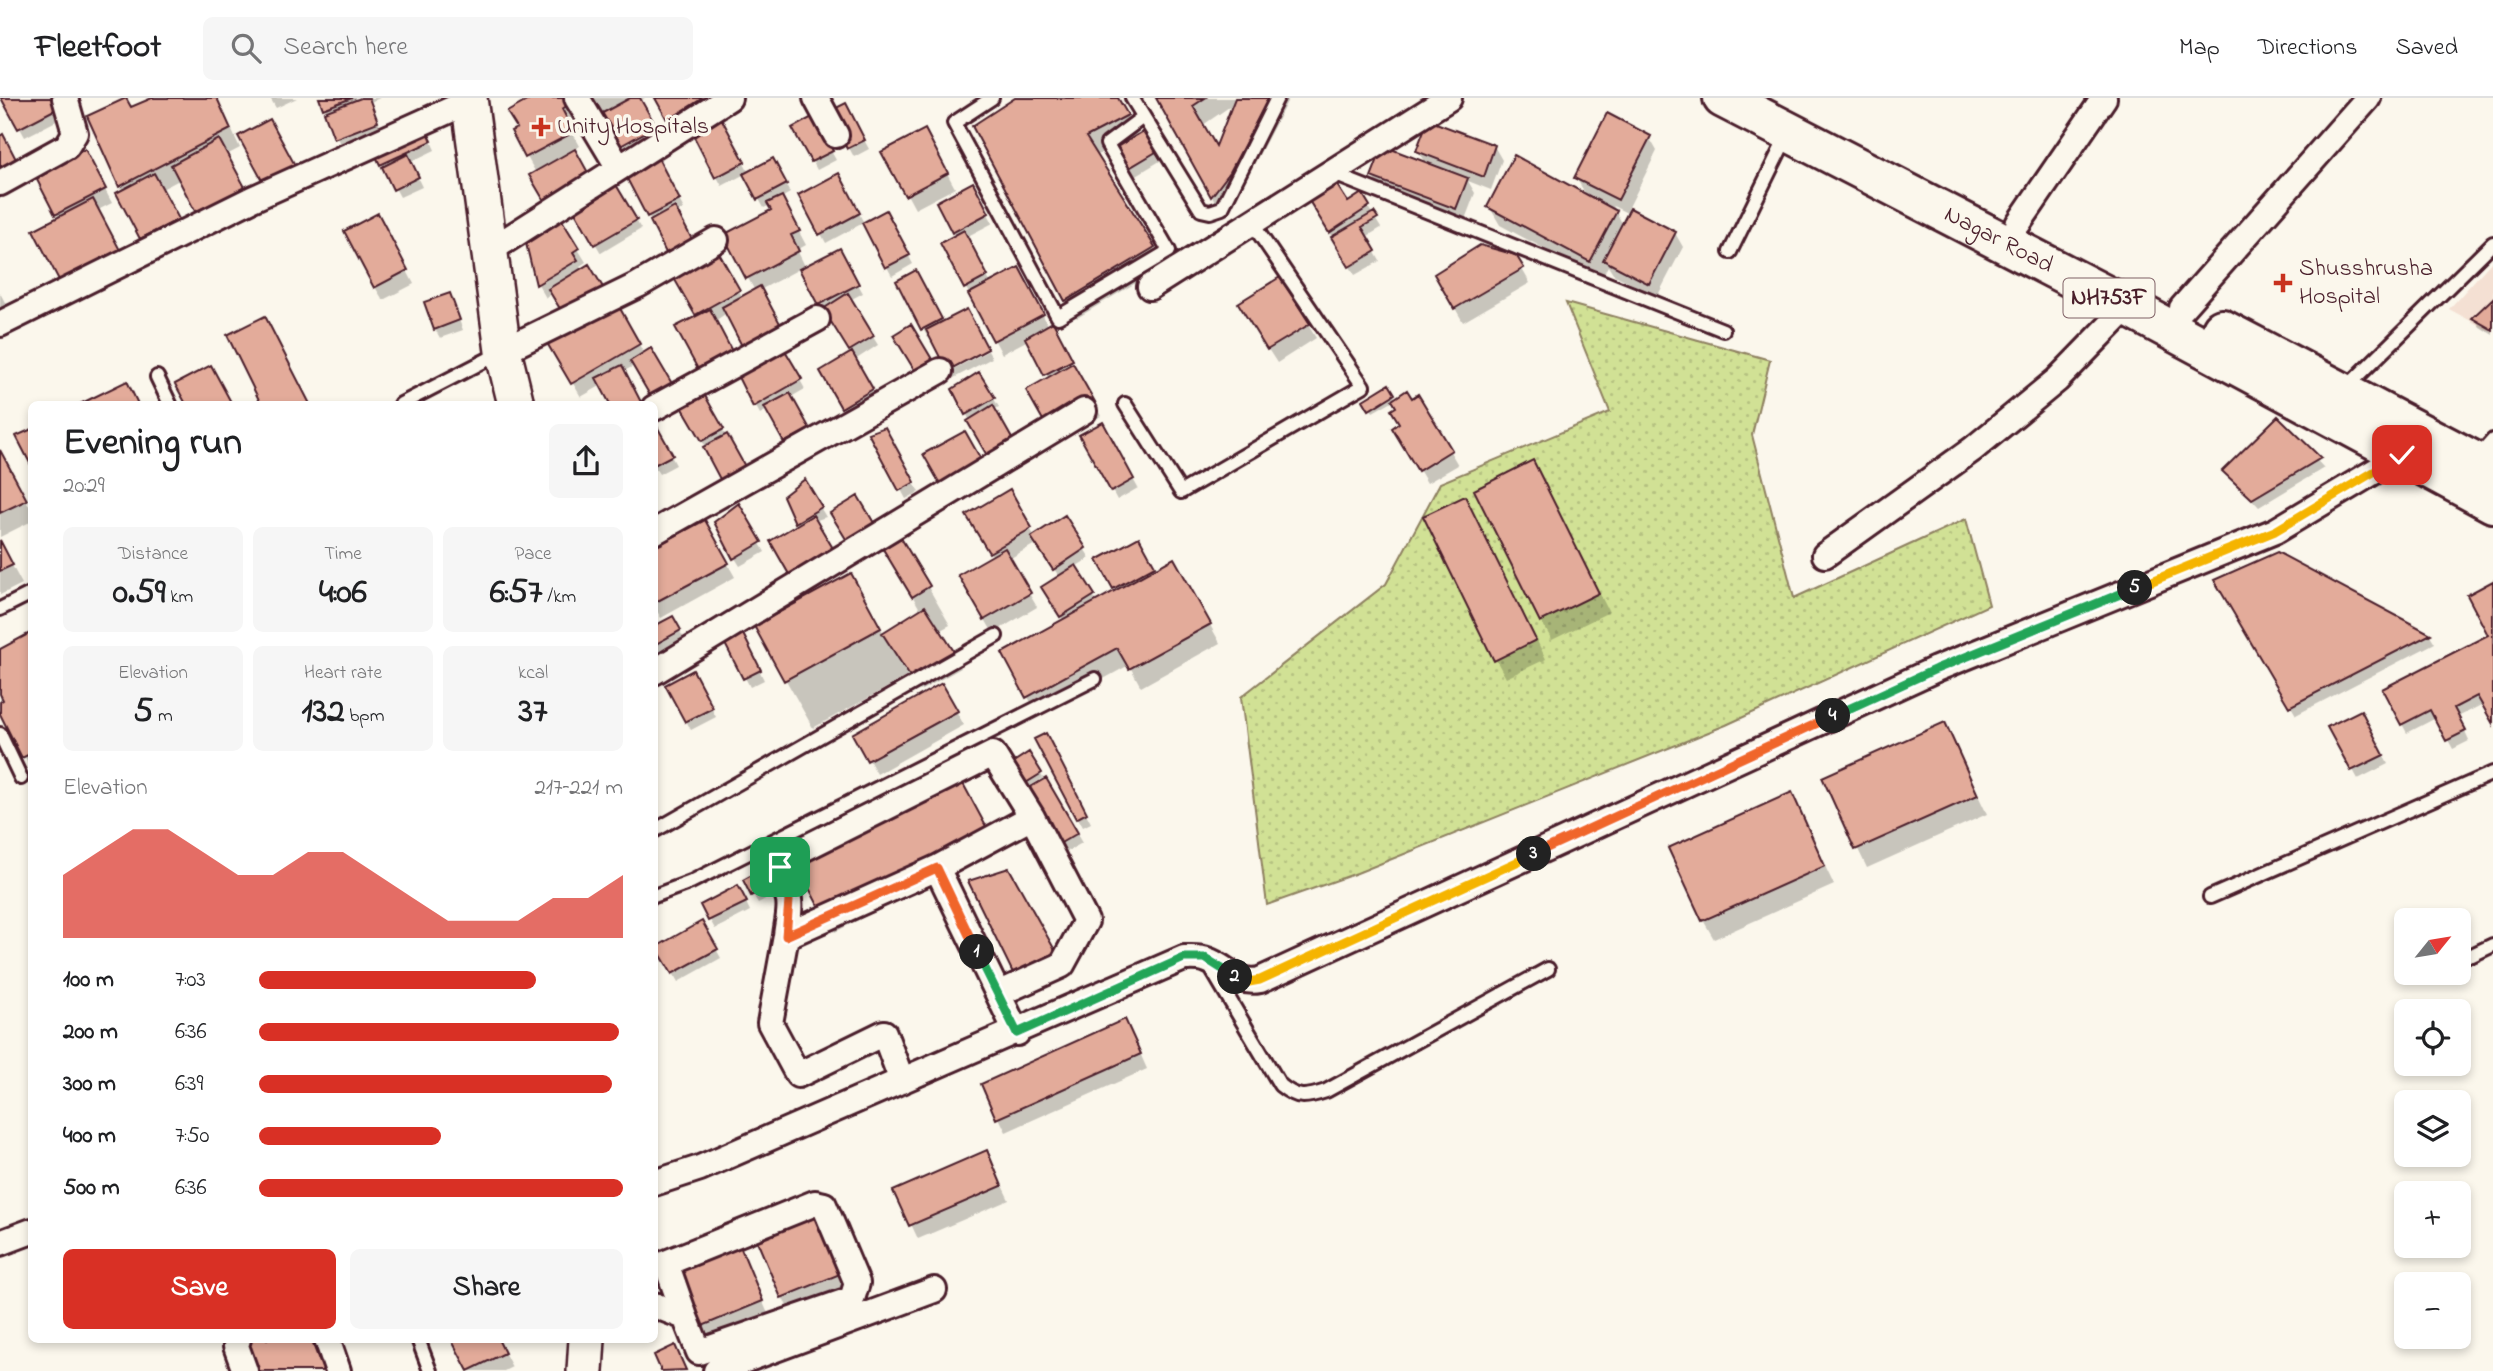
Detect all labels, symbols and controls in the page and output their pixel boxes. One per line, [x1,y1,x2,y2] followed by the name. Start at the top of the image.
[203,17,693,80] search box
[35,24,161,72] text: Fleetfoot
[227,29,265,67] icon: search
[283,29,408,67] text: Search here
[2179,31,2220,66] text: Map
[2258,31,2357,66] text: Directions
[2395,31,2458,66] text: Saved
[557,110,709,146] place label: Unity Hospitals
[531,117,551,137] marker: Unity Hospitals
[1938,197,2060,283] street label: Nagar Road
[2299,252,2433,315] place label: Shusshrusha Hospital
[2273,273,2293,293] marker: Shusshrusha Hospital
[2064,279,2154,318] road number: NH753F
[63,416,242,472] text: Evening run
[549,424,623,498] button: share
[2372,425,2432,485] pin
[2383,436,2421,474] icon: check
[63,470,105,503] text: 20:29
[118,541,188,568] text: Distance
[324,541,362,568] text: Time
[514,541,552,568] text: Pace
[113,568,166,619] text: 0.59
[319,568,367,619] text: 4:06
[490,568,543,619] text: 6:57
[2118,570,2152,606] pin: 5
[2129,574,2140,601] text: 5
[166,584,193,611] text: km
[543,584,576,611] text: /km
[118,660,188,687] text: Elevation
[304,660,382,687] text: Heart rate
[518,660,548,687] text: kcal
[133,687,153,738] text: 5
[302,687,345,738] text: 132
[519,687,547,738] text: 37
[1815,698,1850,734] pin: 4
[1829,702,1836,729] text: 4
[153,703,173,730] text: m
[345,703,384,730] text: bpm
[63,772,148,805] text: Elevation
[534,772,623,805] text: 217–221 m
[1516,836,1552,872] pin: 3
[750,837,810,897] pin
[1530,840,1537,867] text: 3
[761,848,799,886] icon: arrive
[2394,908,2471,985] north arrow
[2394,908,2471,1349] map controls
[960,934,995,970] pin: 1
[973,938,980,965] text: 1
[1218,960,1252,994] pin: 2
[1230,963,1239,990] text: 2
[63,964,114,997] text: 100 m
[175,964,206,997] text: 7:03
[2394,999,2471,1076] button: locate
[63,1016,118,1049] text: 200 m
[175,1016,207,1049] text: 6:36
[63,1068,116,1101] text: 300 m
[175,1068,204,1101] text: 6:39
[2394,1090,2471,1167] button: layers
[63,1120,116,1153] text: 400 m
[175,1120,210,1153] text: 7:50
[63,1172,120,1205] text: 500 m
[175,1172,207,1205] text: 6:36
[2394,1181,2471,1258] button: +
[63,1249,336,1329] button: Save
[350,1249,623,1329] button: Share
[2394,1272,2471,1349] button: −

